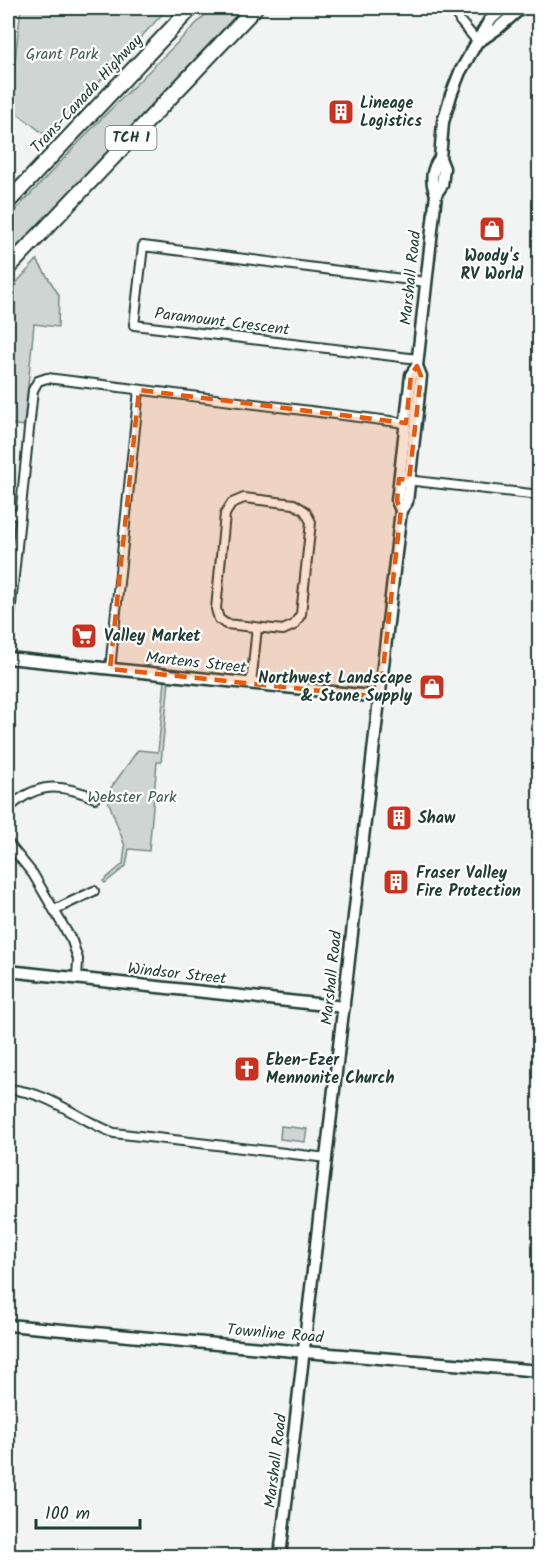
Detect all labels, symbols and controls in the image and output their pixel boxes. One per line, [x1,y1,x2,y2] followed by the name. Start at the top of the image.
[25,28,150,159] street label: Trans-Canada Highway
[26,42,99,67] park label: Grant Park
[360,91,423,134] place label: Lineage Logistics
[326,97,356,127] building icon: Lineage Logistics
[106,126,156,150] road number: TCH 1
[477,214,507,244] shop icon: Woody's RV World
[394,229,428,326] street label: Marshall Road
[461,244,524,287] place label: Woody's RV World
[153,301,292,343] street label: Paramount Crescent
[69,621,99,651] supermarket icon: Valley Market
[104,624,201,649] place label: Valley Market
[144,645,248,681] street label: Martens Street
[258,666,413,709] place label: Northwest Landscape & Stone Supply
[417,672,447,702] shop icon: Northwest Landscape & Stone Supply
[87,785,177,810] park label: Webster Park
[384,803,414,833] building icon: Shaw
[418,806,456,831] place label: Shaw
[416,861,521,904] place label: Fraser Valley Fire Protection
[381,867,411,897] building icon: Fraser Valley Fire Protection
[315,929,349,1026] street label: Marshall Road
[126,956,228,992] street label: Windsor Street
[266,1048,394,1091] place label: Eben-Ezer Mennonite Church
[232,1054,262,1084] church icon: Eben-Ezer Mennonite Church
[226,1317,325,1351] street label: Townline Road
[258,1411,294,1509] street label: Marshall Road
[36,1492,140,1530] scale bar
[45,1500,90,1529] text: 100 m

